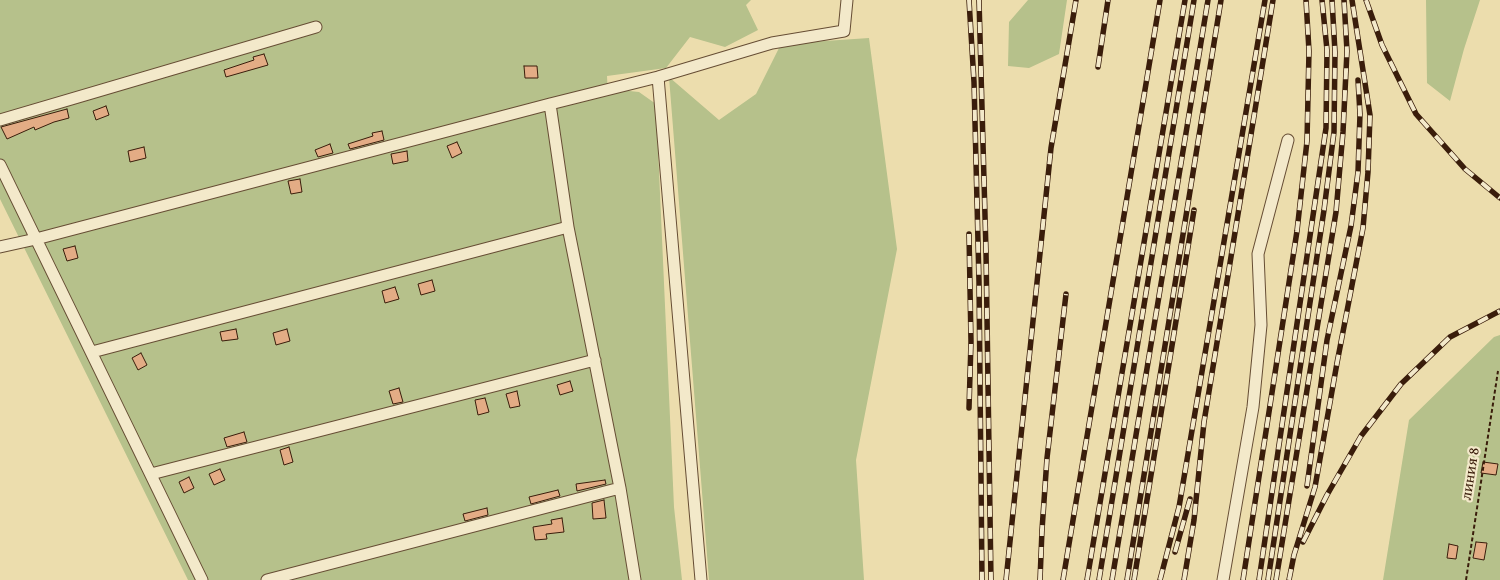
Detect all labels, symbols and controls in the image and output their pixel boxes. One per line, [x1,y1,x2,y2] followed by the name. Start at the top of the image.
[1458,446,1484,502] street label: линия 8

